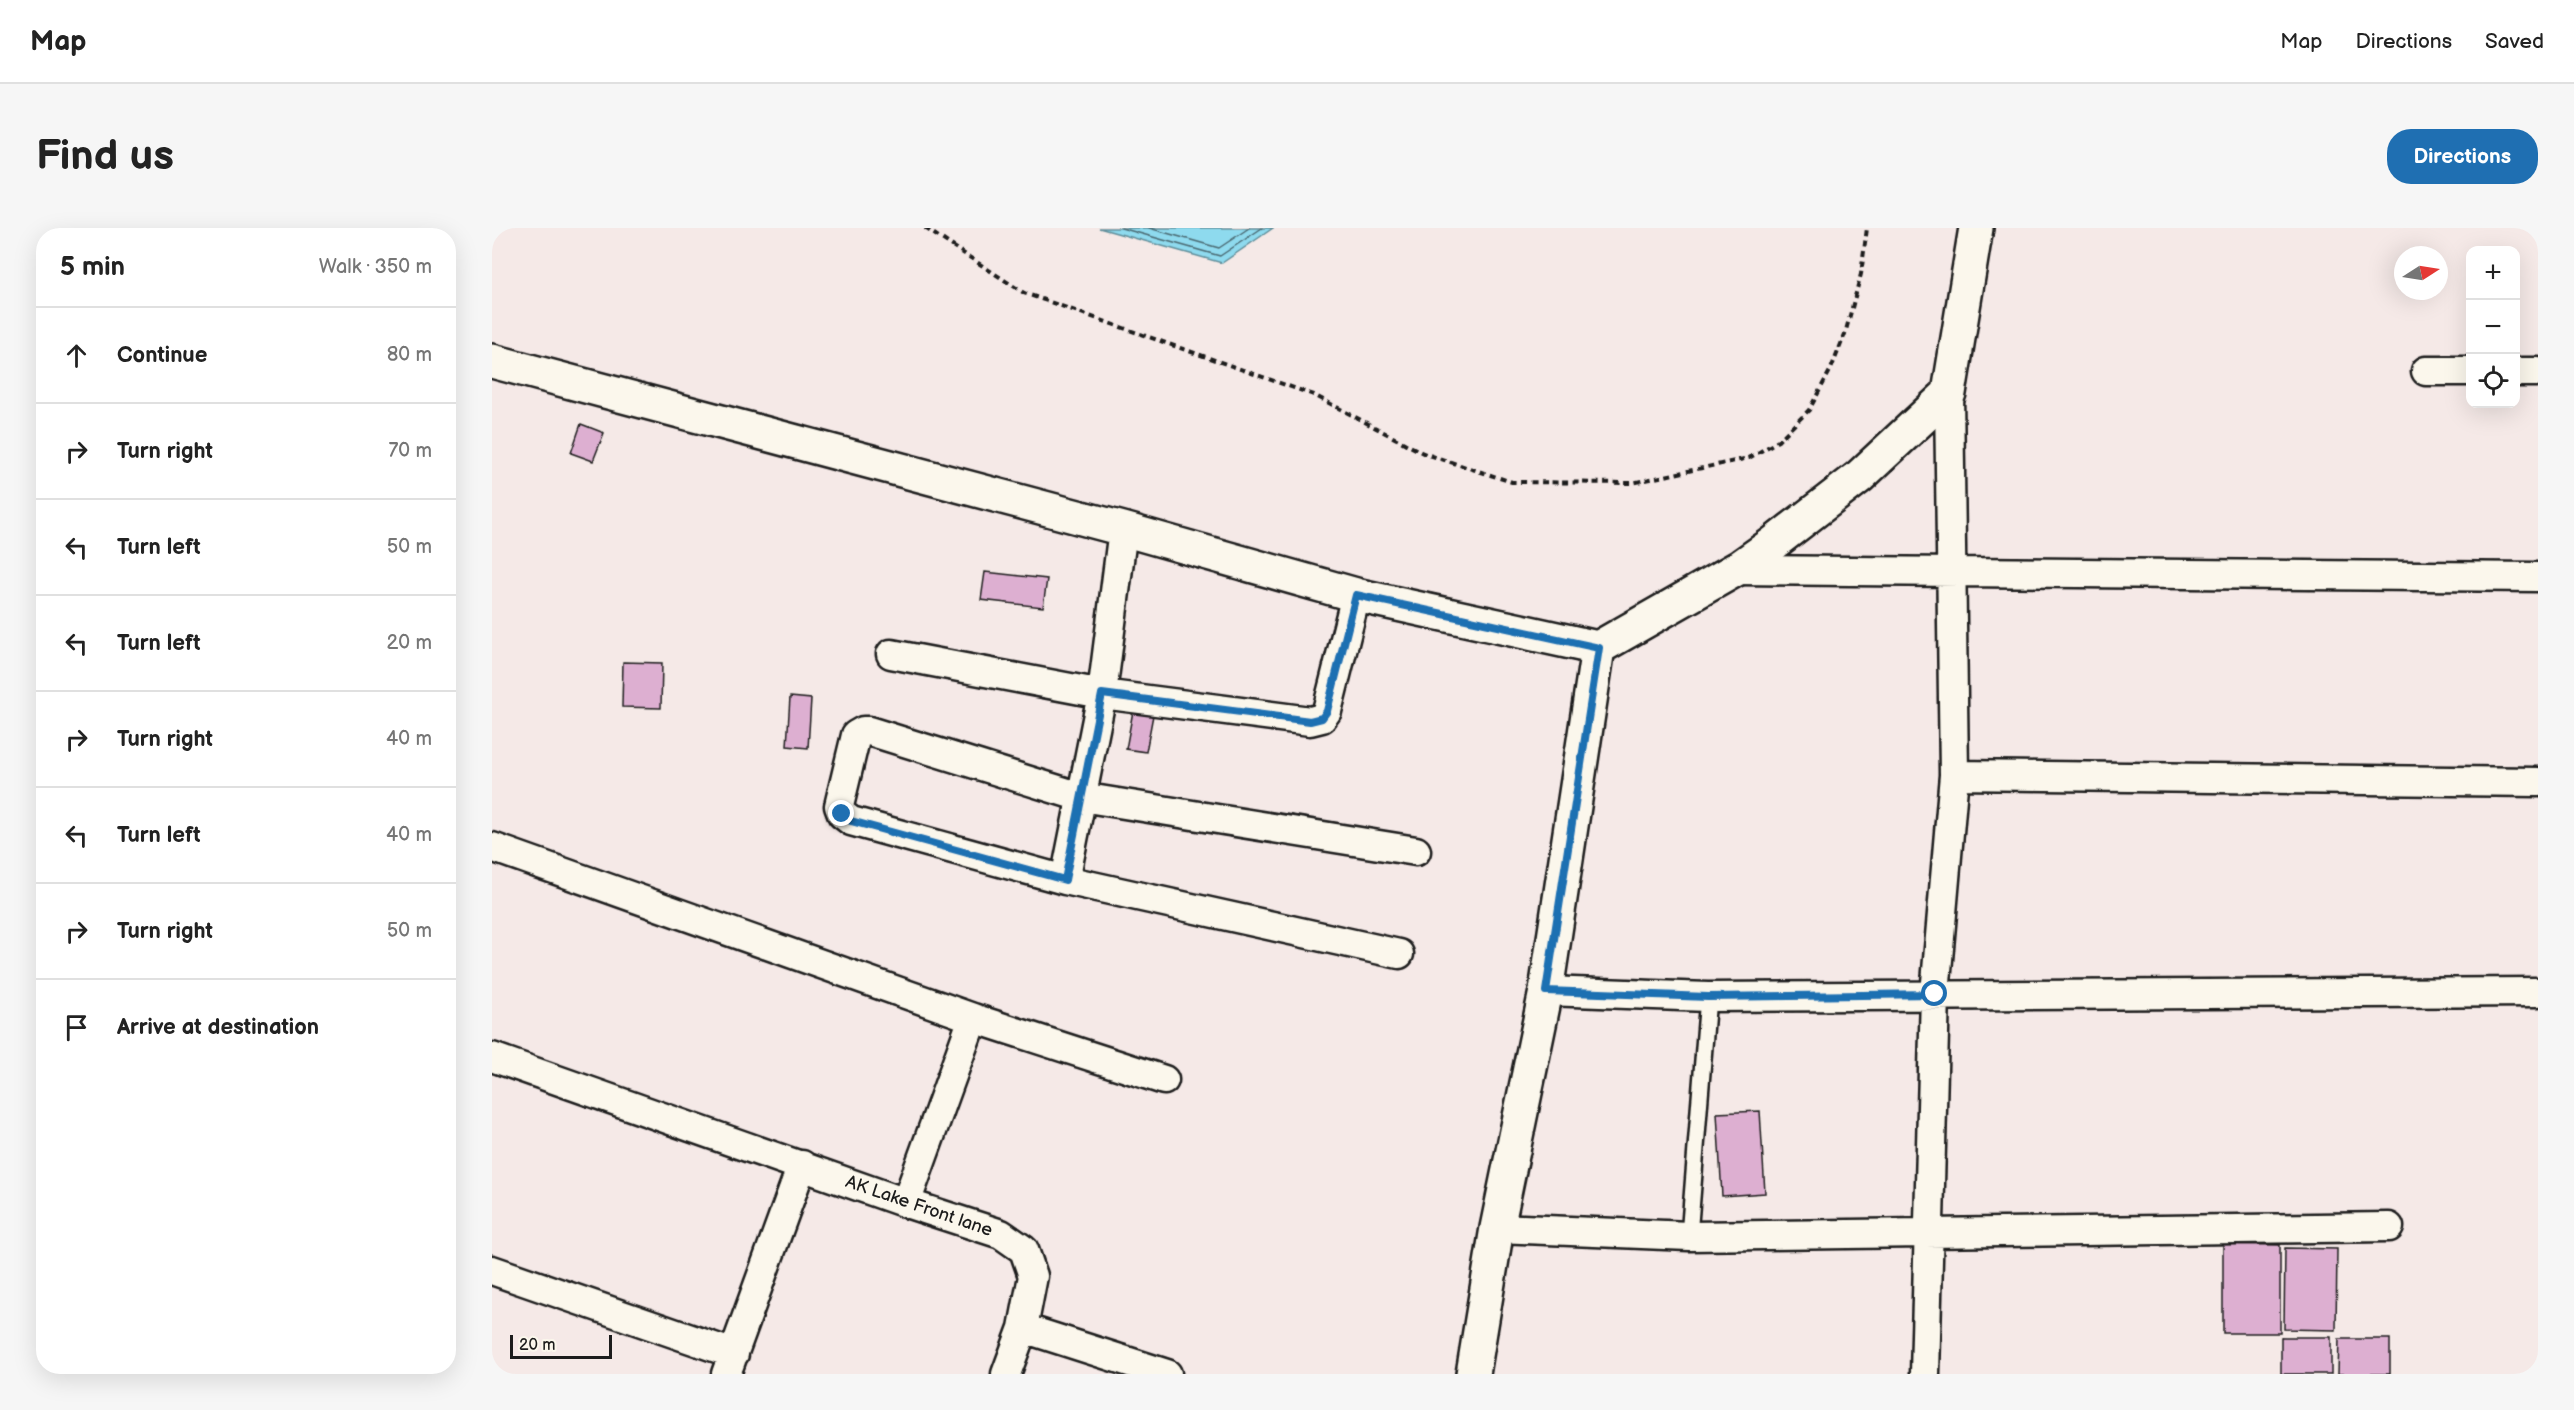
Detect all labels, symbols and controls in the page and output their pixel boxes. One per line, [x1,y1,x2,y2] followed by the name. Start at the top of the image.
[30,25,86,58] text: Map
[2280,29,2323,54] text: Map
[2356,29,2452,54] text: Directions
[2485,29,2544,54] text: Saved
[2387,129,2538,184] button: Directions
[36,131,174,182] text: Find us
[2394,246,2448,300] north arrow
[2466,246,2520,408] map controls
[2466,246,2520,300] button: +
[60,252,125,283] text: 5 min
[319,255,432,279] text: Walk · 350 m
[2466,300,2520,354] button: −
[60,339,93,372] icon: ahead
[117,342,207,369] text: Continue
[387,343,432,367] text: 80 m
[2466,354,2520,408] button: locate
[60,435,93,468] icon: right
[117,438,213,465] text: Turn right
[388,439,432,463] text: 70 m
[60,531,93,564] icon: left
[117,534,201,561] text: Turn left
[387,535,432,559] text: 50 m
[60,627,93,660] icon: left
[117,630,201,657] text: Turn left
[387,631,432,655] text: 20 m
[60,723,93,756] icon: right
[117,726,213,753] text: Turn right
[386,727,432,751] text: 40 m
[828,800,854,826] route end
[60,819,93,852] icon: left
[117,822,201,849] text: Turn left
[386,823,432,847] text: 40 m
[60,915,93,948] icon: right
[117,918,213,945] text: Turn right
[387,919,432,943] text: 50 m
[1921,980,1947,1006] route start
[60,1011,93,1044] icon: arrive
[117,1014,319,1041] text: Arrive at destination
[843,1171,996,1241] street label: AK Lake Front lane
[510,1332,612,1360] scale bar
[519,1336,555,1355] text: 20 m

